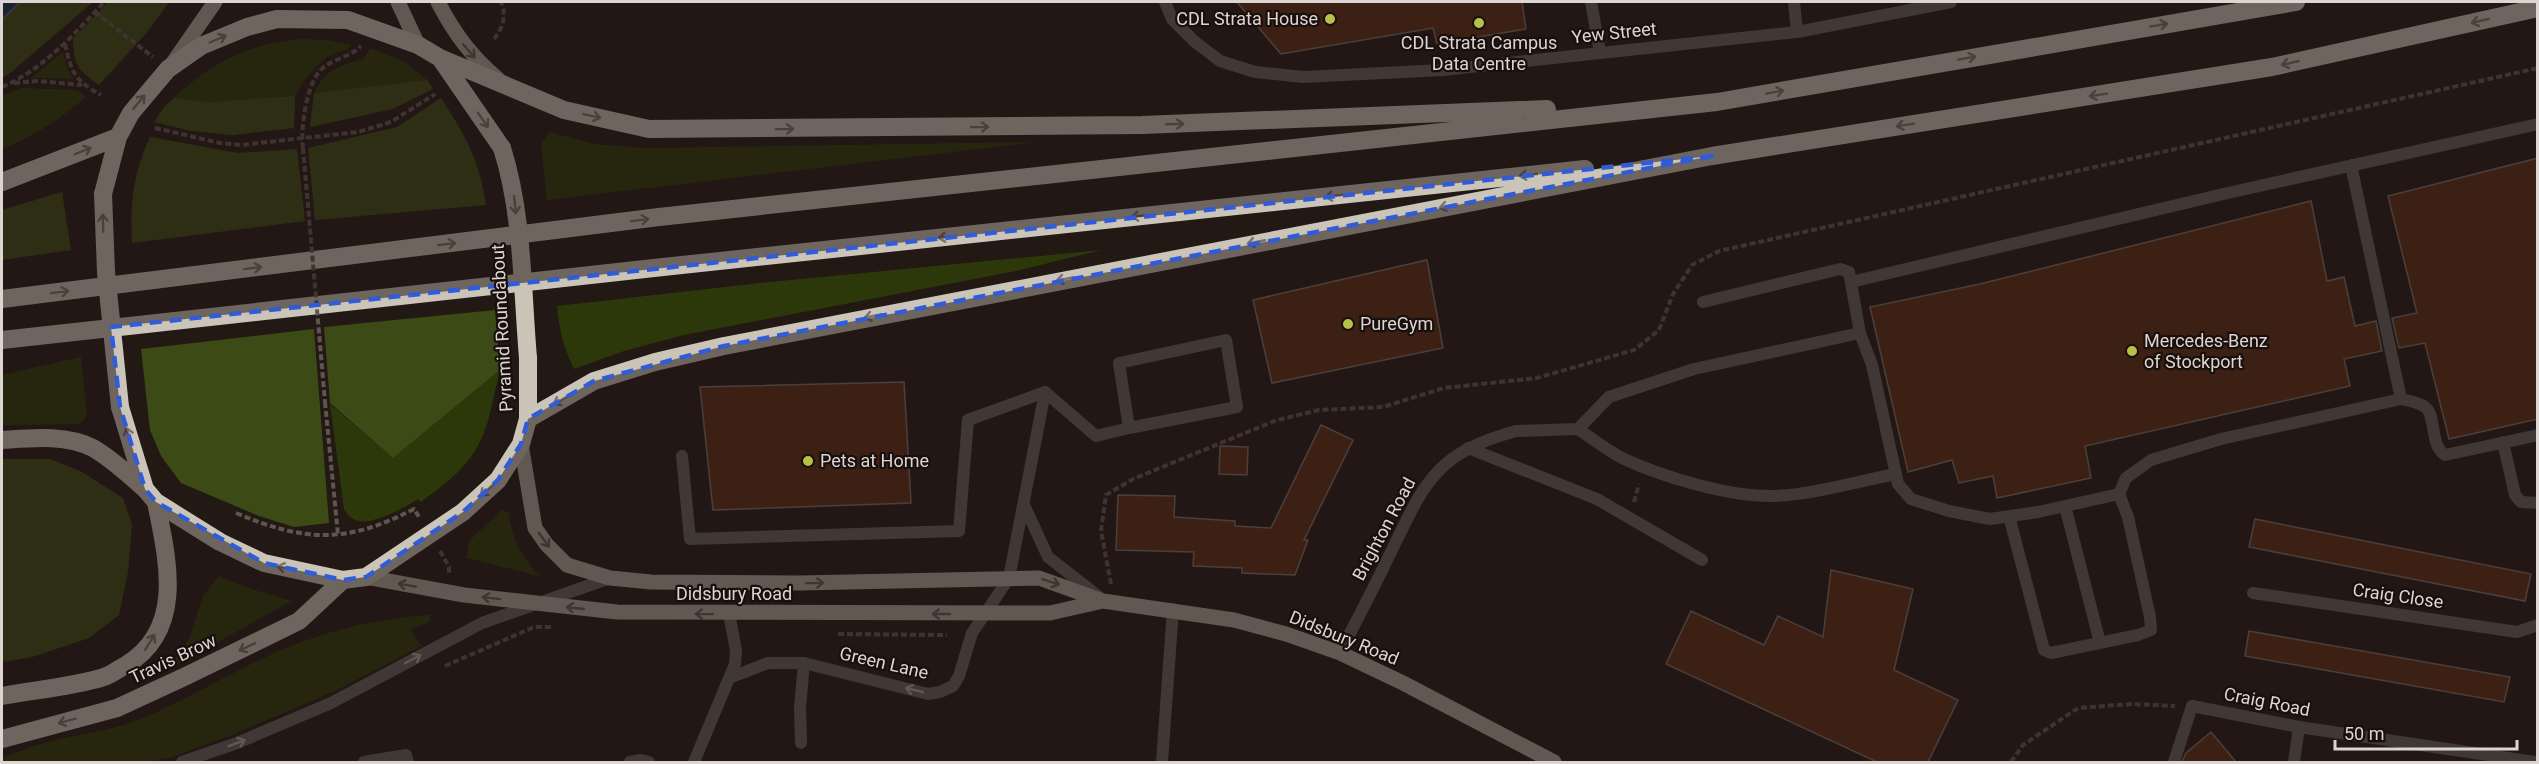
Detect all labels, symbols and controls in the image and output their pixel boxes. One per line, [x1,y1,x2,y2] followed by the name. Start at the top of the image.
[1176,8,1318,29] place label: CDL Strata House
[1323,12,1337,26] marker: CDL Strata House
[1472,16,1486,30] marker: CDL Strata Campus Data Centre
[2471,16,2491,27] one-way arrow
[1570,18,1658,47] street label: Yew Street
[2149,19,2168,30] one-way arrow
[1401,32,1557,74] place label: CDL Strata Campus Data Centre
[209,33,227,44] one-way arrow
[462,43,476,58] one-way arrow
[1956,53,1976,64] one-way arrow
[2281,58,2300,70] one-way arrow
[1764,86,1784,97] one-way arrow
[2088,90,2108,101] one-way arrow
[133,94,146,110] one-way arrow
[582,111,601,122] one-way arrow
[477,112,489,128] one-way arrow
[1165,118,1185,129] one-way arrow
[1896,120,1915,131] one-way arrow
[970,121,990,133] one-way arrow
[775,123,795,135] one-way arrow
[73,145,91,156] one-way arrow
[1519,170,1539,181] one-way arrow
[1325,191,1345,202] one-way arrow
[510,194,521,214] one-way arrow
[1439,201,1458,212] one-way arrow
[1131,211,1151,222] one-way arrow
[97,214,109,234] one-way arrow
[630,214,650,225] one-way arrow
[937,232,957,243] one-way arrow
[1247,237,1267,248] one-way arrow
[436,238,456,249] one-way arrow
[487,244,516,412] street label: Pyramid Roundabout
[243,262,263,273] one-way arrow
[1056,274,1075,285] one-way arrow
[49,286,69,297] one-way arrow
[864,311,884,322] one-way arrow
[1360,313,1433,334] place label: PureGym
[1341,317,1355,331] marker: PureGym
[2144,330,2268,372] place label: Mercedes-Benz of Stockport
[2125,344,2139,358] marker: Mercedes-Benz of Stockport
[553,395,570,407] one-way arrow
[123,427,134,446] one-way arrow
[820,450,929,471] place label: Pets at Home
[801,454,815,468] marker: Pets at Home
[1348,474,1419,584] street label: Brighton Road
[479,483,494,497] one-way arrow
[538,532,550,548] one-way arrow
[277,561,296,573] one-way arrow
[805,577,825,589] one-way arrow
[1041,578,1060,589] one-way arrow
[398,579,418,590] one-way arrow
[2351,579,2445,612] street label: Craig Close
[676,583,792,604] street label: Didsbury Road
[482,593,501,604] one-way arrow
[566,602,586,613] one-way arrow
[1286,606,1402,669] street label: Didsbury Road
[695,608,715,619] one-way arrow
[932,608,952,619] one-way arrow
[126,629,220,688] street label: Travis Brow
[144,634,156,651] one-way arrow
[238,642,256,653] one-way arrow
[838,642,931,683] street label: Green Lane
[403,653,421,664] one-way arrow
[2222,683,2312,720] street label: Craig Road
[905,684,924,695] one-way arrow
[2335,713,2516,751] scale bar
[58,716,77,727] one-way arrow
[2344,723,2384,744] text: 50 m
[227,737,246,748] one-way arrow

